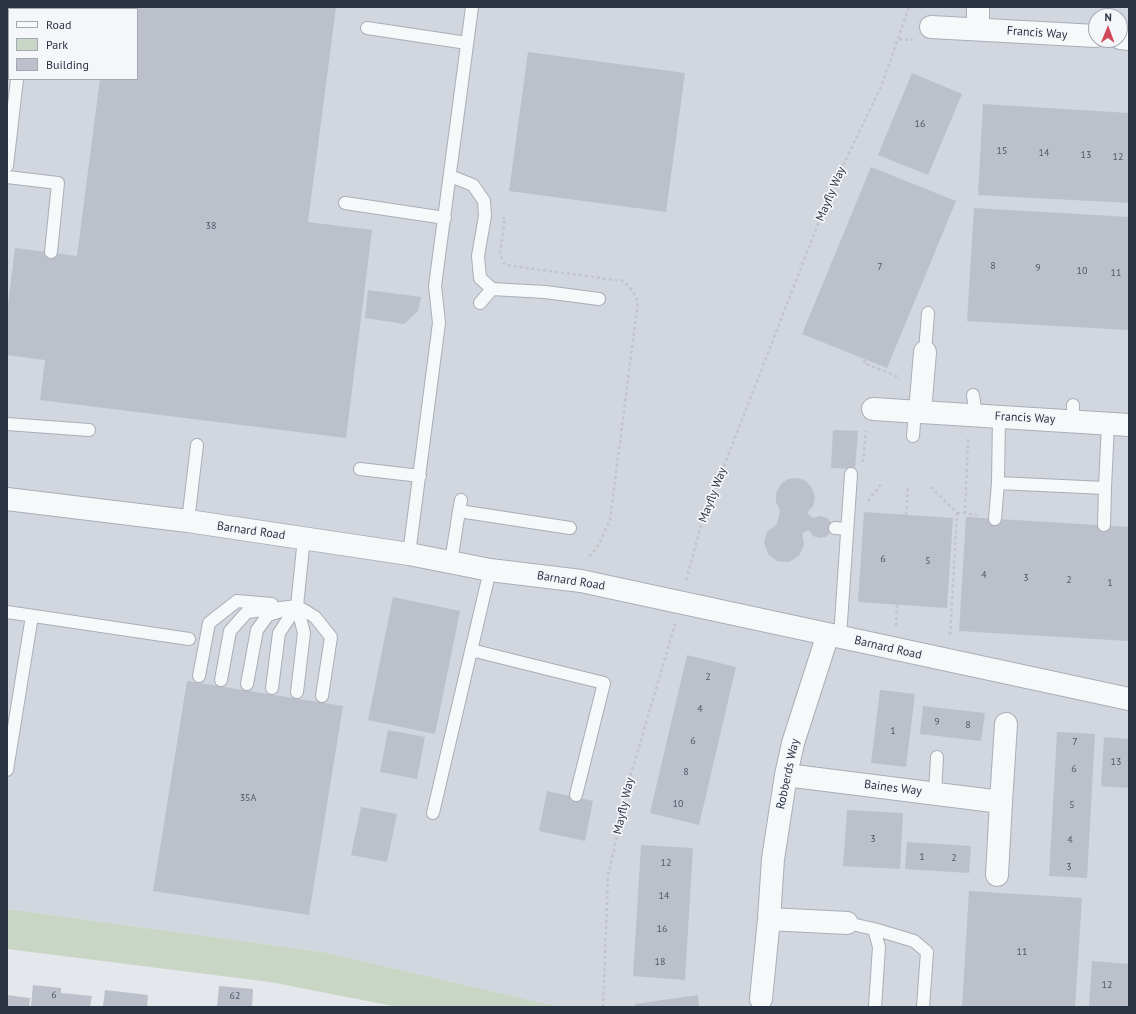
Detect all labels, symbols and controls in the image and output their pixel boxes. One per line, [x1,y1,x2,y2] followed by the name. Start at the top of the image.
[8,8,138,80] legend
[1088,8,1128,48] north arrow
[1104,10,1112,24] text: N
[46,17,71,32] text: Road
[1006,24,1068,42] street label: Francis Way
[46,37,68,52] text: Park
[46,57,89,72] text: Building
[915,118,925,130] house number: 16
[997,145,1007,157] house number: 15
[1039,147,1049,159] house number: 14
[1081,149,1091,161] house number: 13
[1113,151,1123,163] house number: 12
[813,165,849,223] street label: Mayfly Way
[206,220,216,232] house number: 38
[990,260,996,272] house number: 8
[877,261,883,273] house number: 7
[1035,262,1041,274] house number: 9
[1077,265,1087,277] house number: 10
[1111,267,1121,279] house number: 11
[994,409,1056,427] street label: Francis Way
[696,465,730,525] street label: Mayfly Way
[216,519,286,543] street label: Barnard Road
[880,553,886,565] house number: 6
[925,555,931,567] house number: 5
[536,569,606,593] street label: Barnard Road
[981,569,987,581] house number: 4
[1023,572,1029,584] house number: 3
[1066,574,1072,586] house number: 2
[1107,577,1113,589] house number: 1
[853,633,923,663] street label: Barnard Road
[705,671,711,683] house number: 2
[697,703,703,715] house number: 4
[934,716,940,728] house number: 9
[965,719,971,731] house number: 8
[890,725,896,737] house number: 1
[690,735,696,747] house number: 6
[1072,736,1078,748] house number: 7
[773,737,803,811] street label: Robberds Way
[1111,756,1121,768] house number: 13
[1071,763,1077,775] house number: 6
[683,766,689,778] house number: 8
[610,776,638,836] street label: Mayfly Way
[863,777,923,799] street label: Baines Way
[240,792,256,804] house number: 35A
[673,798,683,810] house number: 10
[1069,799,1075,811] house number: 5
[870,833,876,845] house number: 3
[1067,834,1073,846] house number: 4
[919,851,925,863] house number: 1
[951,852,957,864] house number: 2
[661,857,671,869] house number: 12
[1066,861,1072,873] house number: 3
[659,890,669,902] house number: 14
[657,923,667,935] house number: 16
[1017,946,1027,958] house number: 11
[655,956,665,968] house number: 18
[1102,979,1112,991] house number: 12
[51,989,57,1001] house number: 6
[230,990,240,1002] house number: 62

